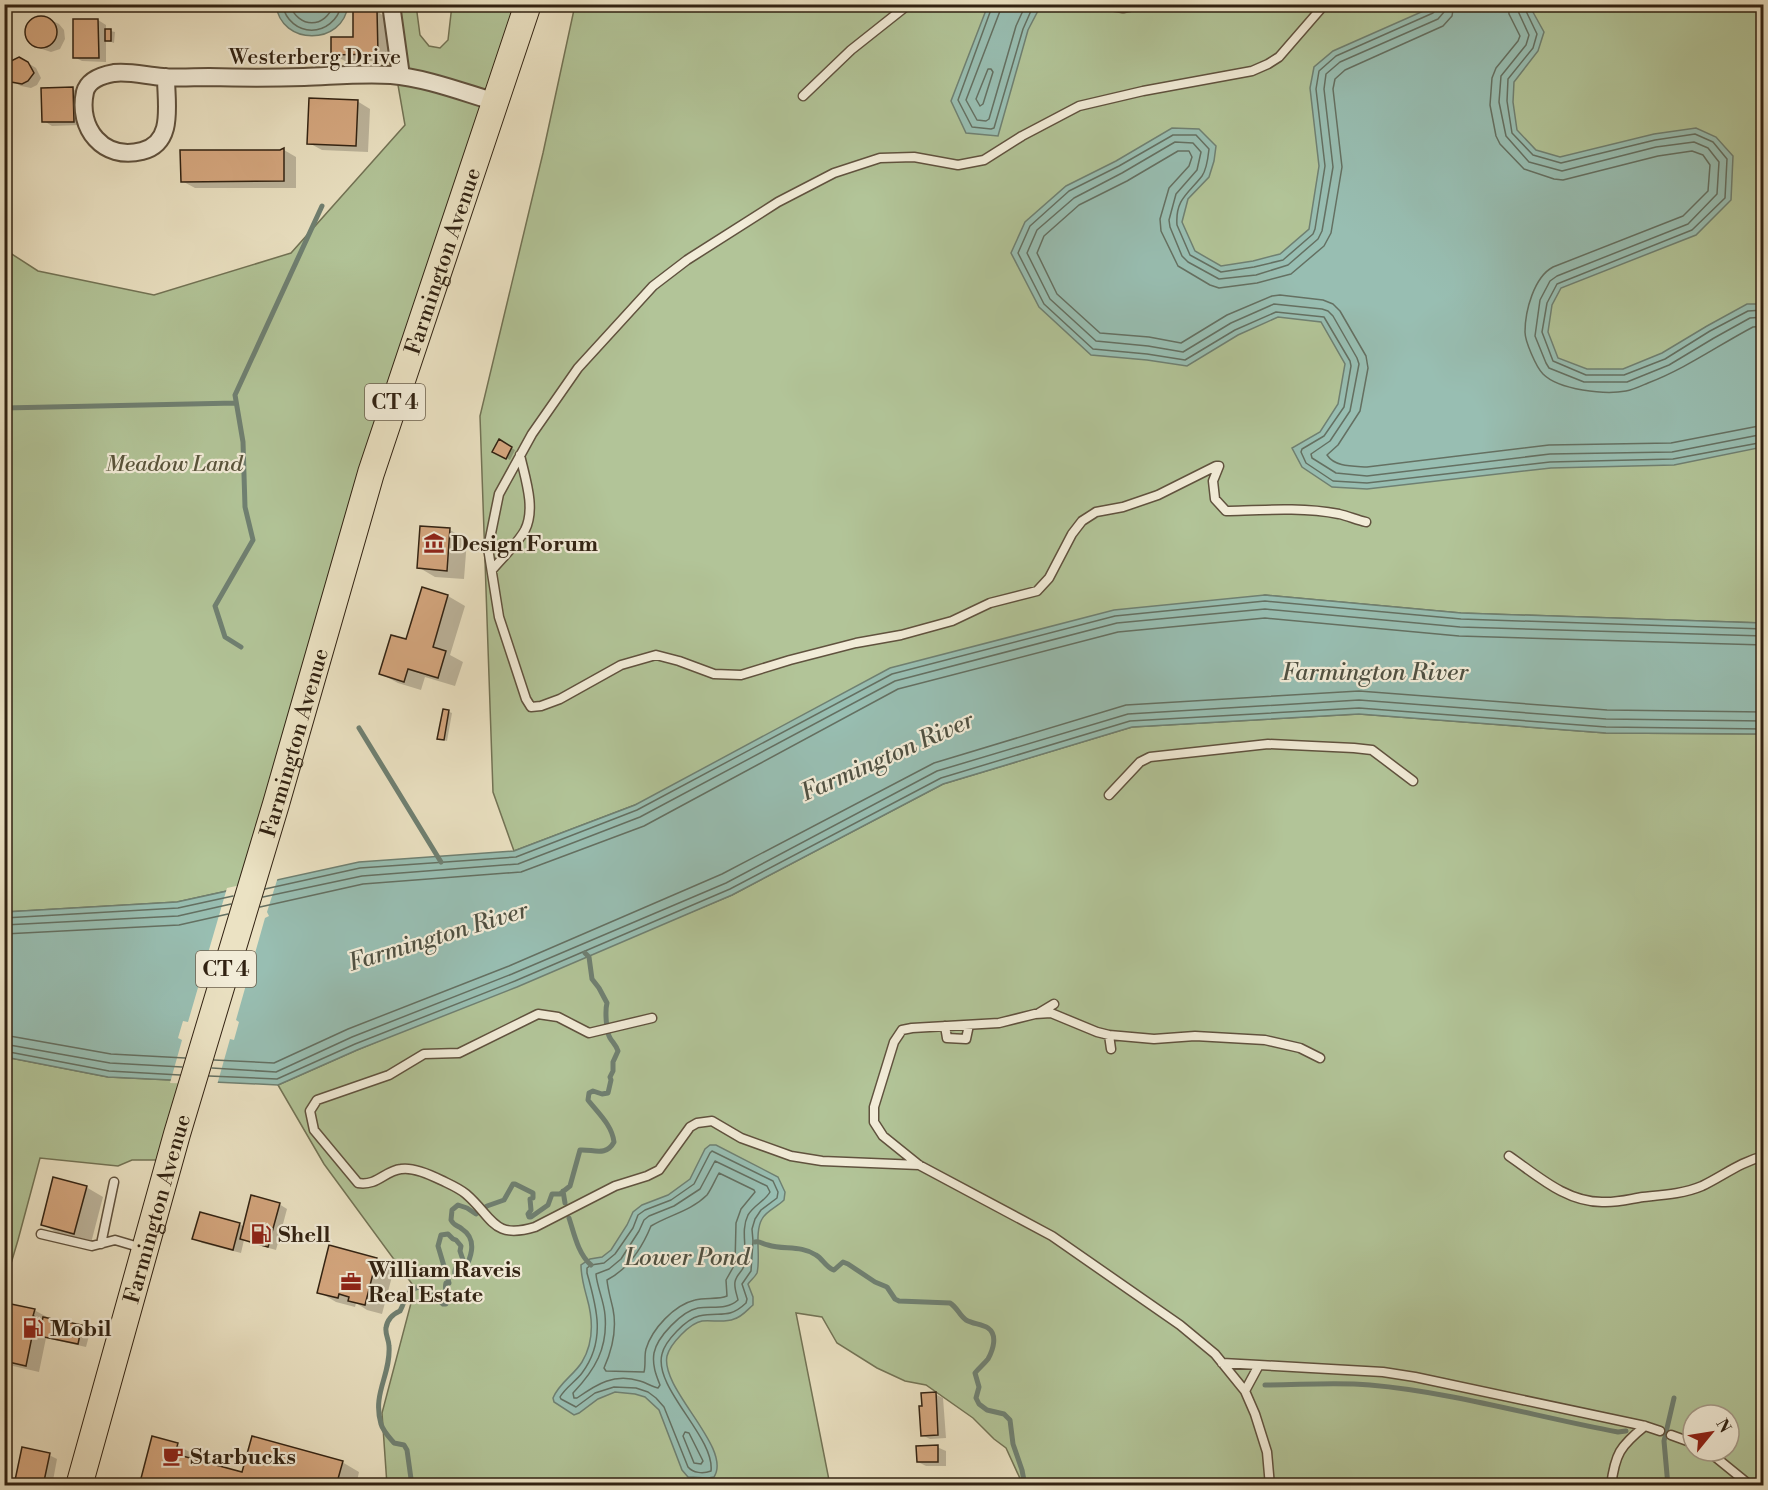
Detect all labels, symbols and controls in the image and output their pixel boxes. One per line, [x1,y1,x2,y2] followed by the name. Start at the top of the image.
[228,44,401,71] street label: Westerberg Drive
[400,164,487,358] street label: Farmington Avenue
[365,384,425,420] road number: CT 4
[105,451,244,478] park label: Meadow Land
[422,531,446,555] museum icon: Design Forum
[451,531,598,558] place label: Design Forum
[255,645,335,841] street label: Farmington Avenue
[1282,658,1469,688] water label: Farmington River
[796,705,980,809] water label: Farmington River
[345,895,533,979] water label: Farmington River
[196,951,256,987] road number: CT 4
[118,1111,197,1307] street label: Farmington Avenue
[249,1222,273,1246] fuel station icon: Shell
[278,1222,330,1249] place label: Shell
[624,1243,751,1273] water label: Lower Pond
[367,1257,521,1309] place label: William Raveis Real Estate
[339,1270,363,1294] office icon: William Raveis Real Estate
[21,1316,45,1340] fuel station icon: Mobil
[50,1316,111,1343] place label: Mobil
[1681,1403,1741,1463] north arrow
[1711,1416,1735,1437] text: N
[161,1444,185,1468] cafe icon: Starbucks
[190,1444,296,1471] place label: Starbucks

